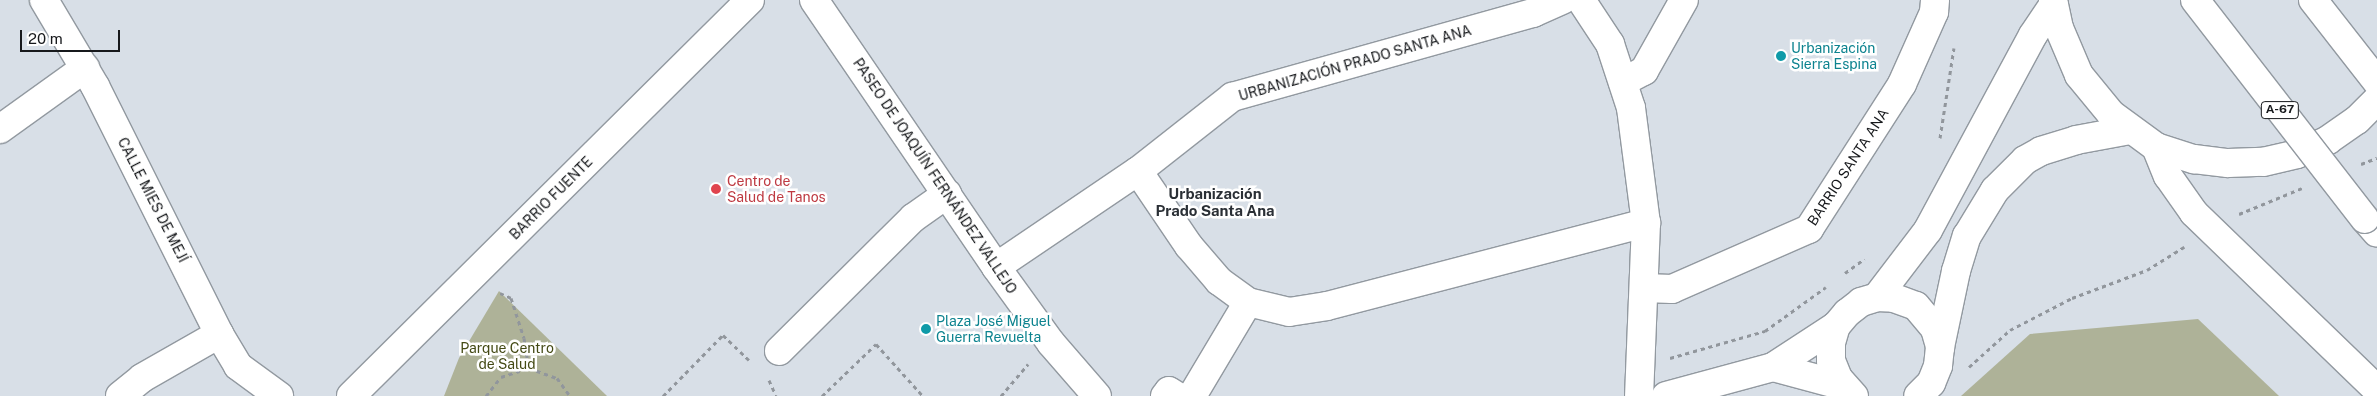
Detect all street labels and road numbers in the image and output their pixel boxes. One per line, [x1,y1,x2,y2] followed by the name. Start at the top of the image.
[1237,22,1473,104] street label: URBANIZACIÓN PRADO SANTA ANA
[850,55,1020,297] street label: PASEO DE JOAQUÍN FERNÁNDEZ VALLEJO
[2260,100,2300,120] road number: A-67
[1804,105,1892,229] street label: BARRIO SANTA ANA
[114,135,192,265] street label: CALLE MIES DE MEJÍ
[506,153,596,243] street label: BARRIO FUENTE

